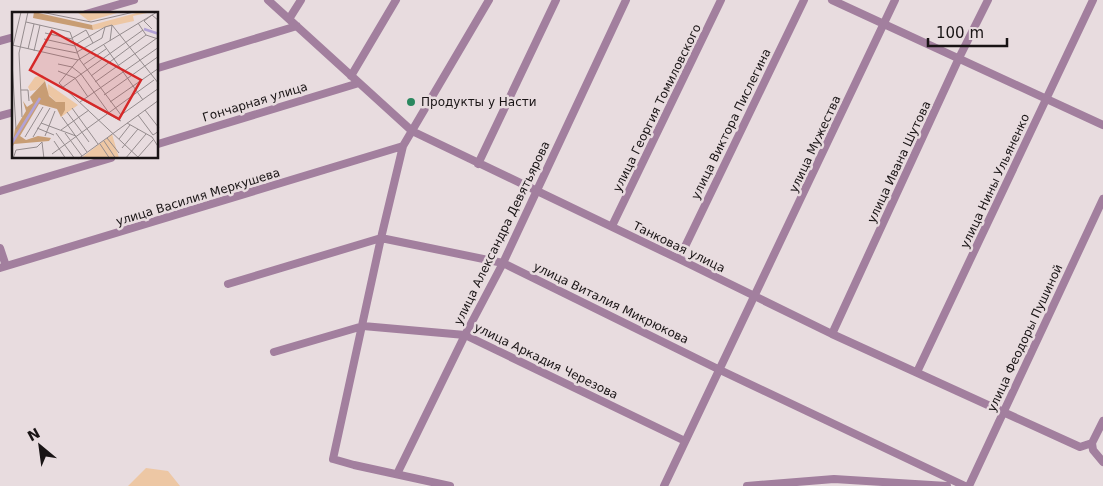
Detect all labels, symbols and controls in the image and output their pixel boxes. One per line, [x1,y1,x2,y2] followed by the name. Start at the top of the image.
[12,12,159,159] inset map
[928,15,1007,47] scale bar
[610,22,704,194] street label: улица Георгия Томиловского
[936,24,984,42] text: 100 m
[688,46,774,202] street label: улица Виктора Пислегина
[201,79,309,125] street label: Гончарная улица
[786,93,844,195] street label: улица Мужества
[421,95,537,109] place label: Продукты у Насти
[405,96,417,108] marker: Продукты у Насти
[865,99,933,225] street label: улица Ивана Шутова
[958,112,1032,250] street label: улица Нины Ульяненко
[451,139,553,327] street label: улица Александра Девятьярова
[114,165,282,229] street label: улица Василия Меркушева
[630,218,727,275] street label: Танковая улица
[531,259,691,347] street label: улица Виталия Микрюкова
[985,262,1065,414] street label: улица Феодоры Пушиной
[472,320,620,402] street label: улица Аркадия Черезова
[15,421,65,471] north arrow
[25,425,43,444] text: N

